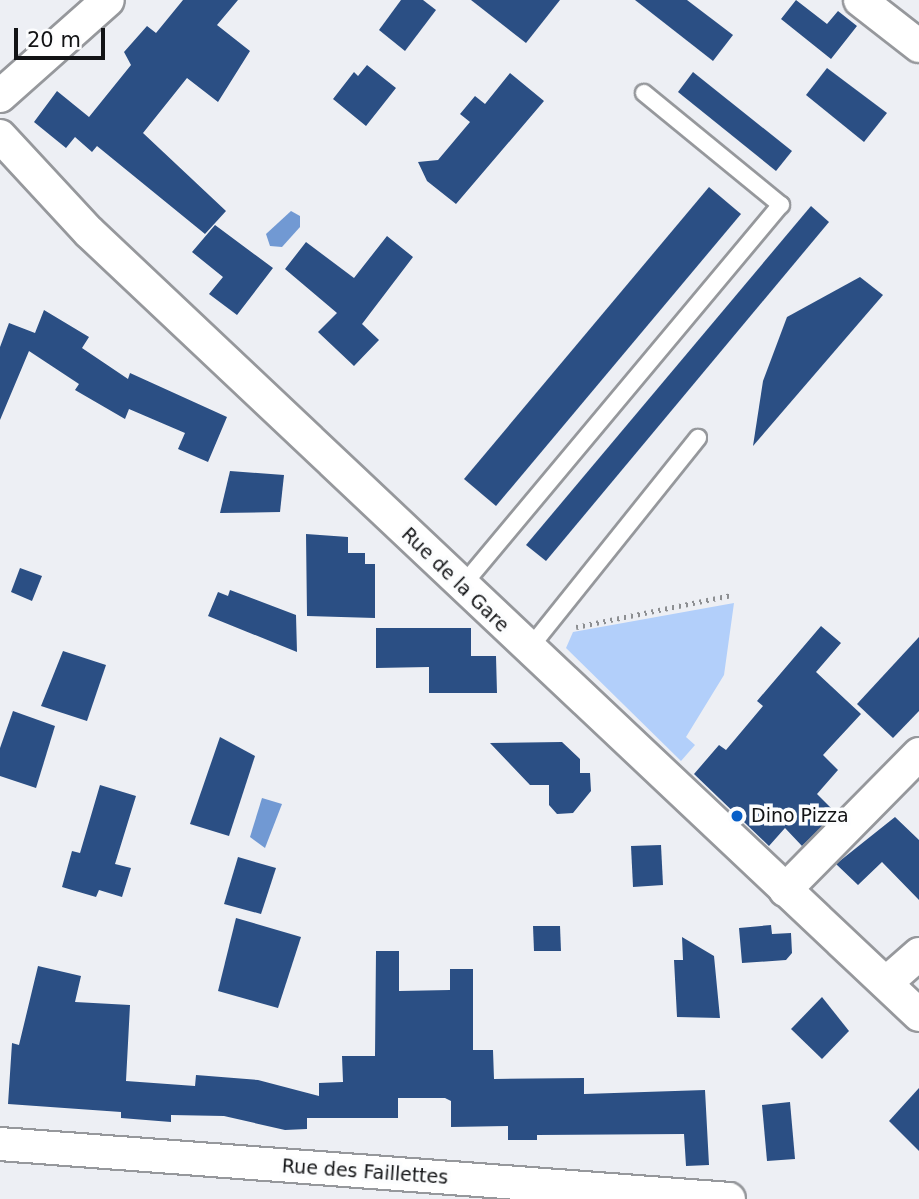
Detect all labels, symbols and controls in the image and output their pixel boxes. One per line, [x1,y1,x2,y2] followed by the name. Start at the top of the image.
[18,14,108,58] scale bar
[27,28,81,52] text: 20 m
[397,523,513,637] street label: Rue de la Gare
[751,805,849,827] place label: Dino Pizza
[729,808,745,824] marker: Dino Pizza
[281,1155,449,1189] street label: Rue des Faillettes

